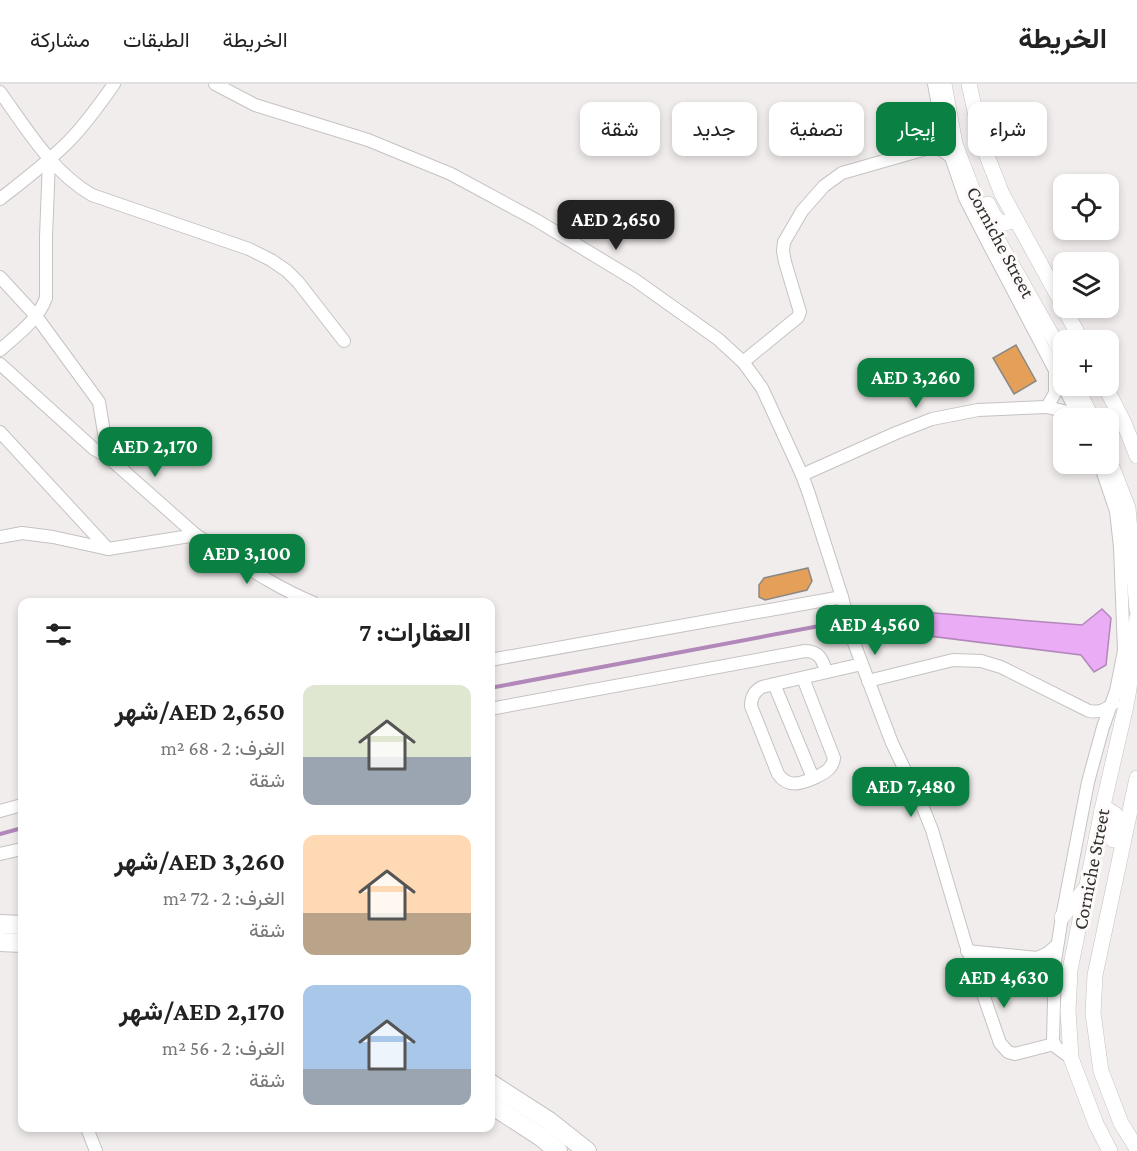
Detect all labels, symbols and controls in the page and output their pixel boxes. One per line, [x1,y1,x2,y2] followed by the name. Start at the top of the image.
[1018,23,1107,54] text: الخريطة
[30,28,90,52] text: مشاركة
[123,28,190,52] text: الطبقات
[223,28,288,52] text: الخريطة
[580,102,660,156] chip: شقة
[672,102,757,156] chip: جديد
[769,102,864,156] chip: تصفية
[876,102,956,156] chip: إيجار
[968,102,1047,156] chip: شراء
[1053,174,1119,474] map controls
[1053,174,1119,240] button: locate
[962,183,1040,302] street label: Corniche Street
[547,200,685,251] pin: AED 2,650
[571,208,661,230] text: AED 2,650
[1053,252,1119,318] button: layers
[1053,330,1119,396] button: +
[847,358,985,409] pin: AED 3,260
[871,366,961,388] text: AED 3,260
[1053,408,1119,474] button: −
[86,427,224,478] pin: AED 2,170
[112,435,198,457] text: AED 2,170
[178,534,316,585] pin: AED 3,100
[203,542,291,564] text: AED 3,100
[806,605,944,656] pin: AED 4,560
[830,613,920,635] text: AED 4,560
[42,618,75,651] icon: filters
[359,618,471,647] text: العقارات: 7
[115,697,285,726] text: AED 2,650/شهر
[351,709,423,781] icon: home
[161,737,285,759] text: الغرف: 2 · 68 m²
[842,767,980,818] pin: AED 7,480
[249,769,285,791] text: شقة
[866,775,956,797] text: AED 7,480
[1068,806,1114,931] street label: Corniche Street
[114,847,285,876] text: AED 3,260/شهر
[351,859,423,931] icon: home
[163,887,285,909] text: الغرف: 2 · 72 m²
[249,919,285,941] text: شقة
[935,958,1073,1009] pin: AED 4,630
[959,966,1049,988] text: AED 4,630
[119,997,285,1026] text: AED 2,170/شهر
[351,1009,423,1081] icon: home
[162,1037,285,1059] text: الغرف: 2 · 56 m²
[249,1069,285,1091] text: شقة

